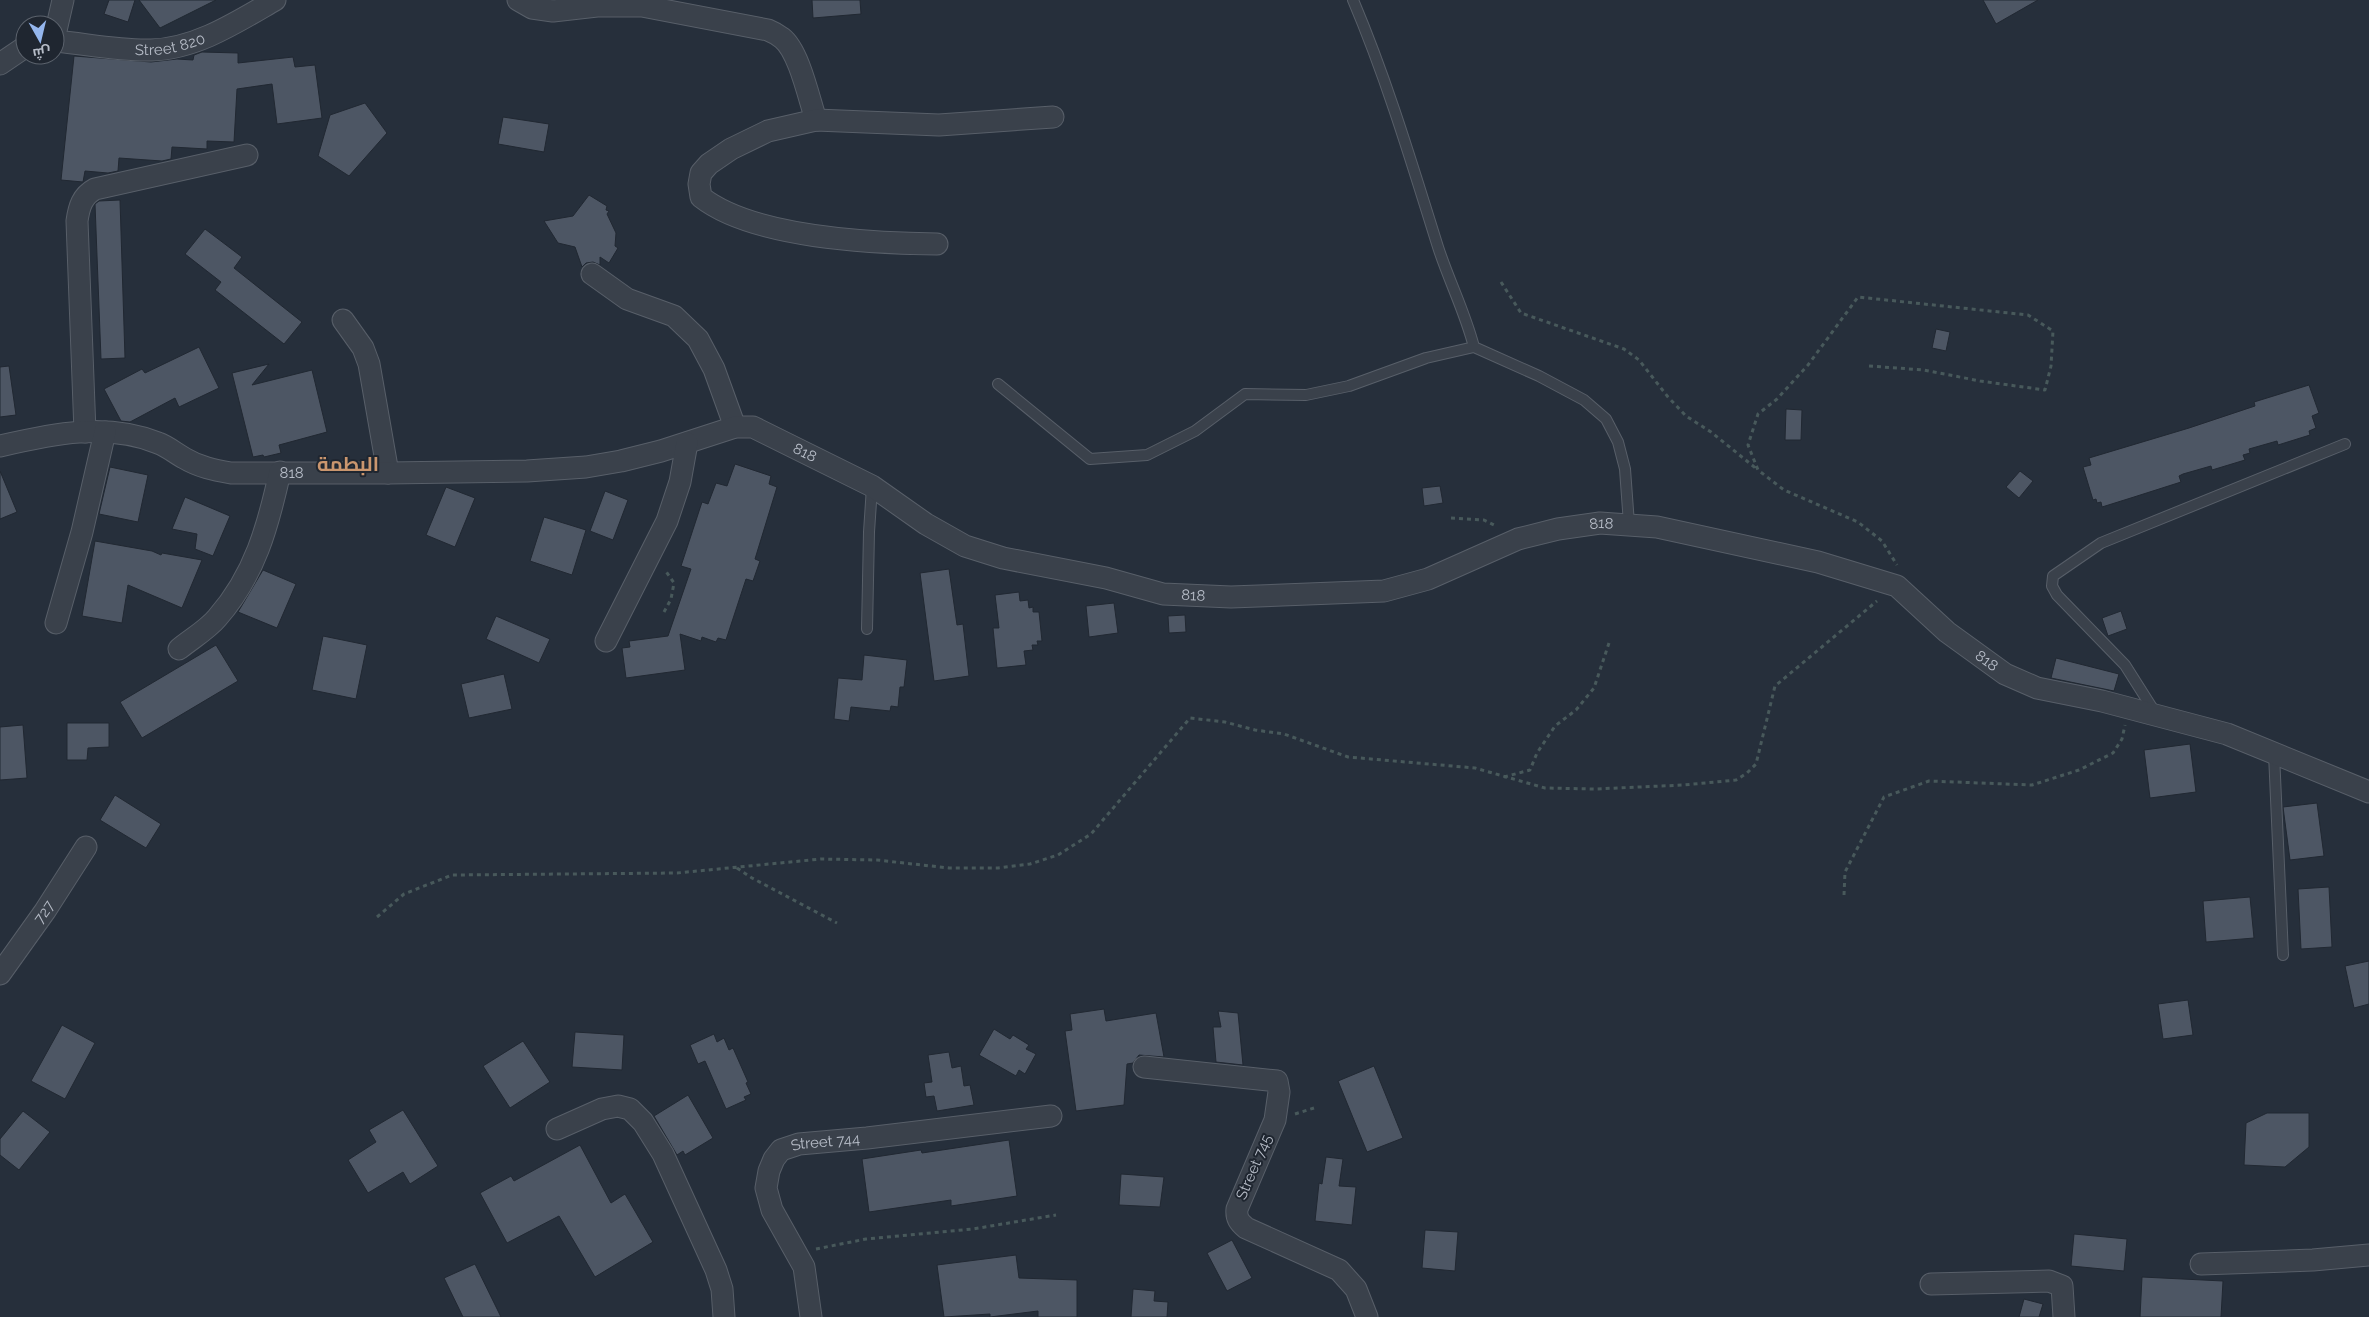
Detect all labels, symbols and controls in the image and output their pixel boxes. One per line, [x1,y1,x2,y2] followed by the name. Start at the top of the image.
[15,15,65,65] north arrow
[135,29,208,59] street label: Street 820
[32,43,52,62] text: ش
[790,439,820,466] street label: 818
[317,452,379,476] district label: البطمة
[279,464,304,482] street label: 818
[1588,514,1614,533] street label: 818
[1181,586,1206,605] street label: 818
[1972,646,2002,675] street label: 818
[30,897,58,927] street label: 727
[789,1130,861,1155] street label: Street 744
[1232,1132,1276,1202] street label: Street 745

